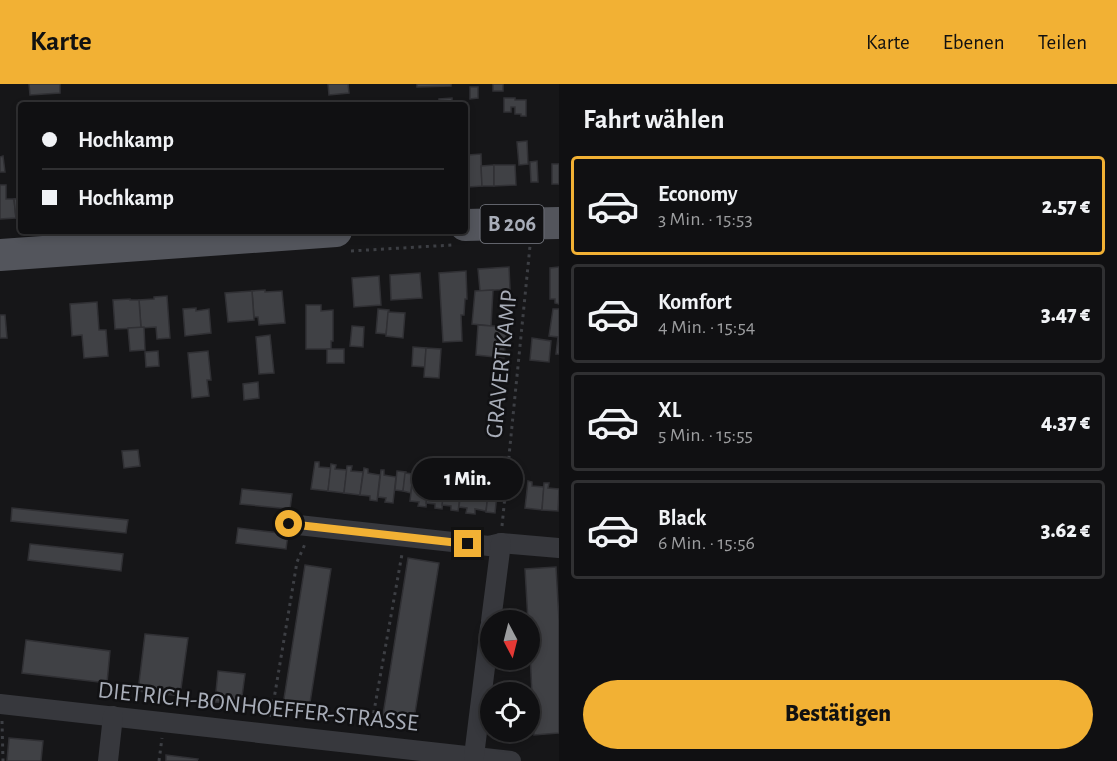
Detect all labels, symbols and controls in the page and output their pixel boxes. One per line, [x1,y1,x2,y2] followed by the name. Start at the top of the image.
[30,28,92,56] text: Karte
[866,32,910,53] text: Karte
[943,32,1005,53] text: Ebenen
[1038,32,1087,53] text: Teilen
[583,106,725,133] text: Fahrt wählen
[78,129,174,151] text: Hochkamp
[586,179,640,233] icon: car
[658,183,738,205] text: Economy
[78,187,174,209] text: Hochkamp
[1042,195,1090,217] text: 2.57 €
[480,205,544,243] road number: B 206
[658,209,753,229] text: 3 Min. · 15:53
[586,287,640,341] icon: car
[482,289,522,439] street label: GRAVERTKAMP
[658,291,732,313] text: Komfort
[1041,303,1090,325] text: 3.47 €
[658,317,755,337] text: 4 Min. · 15:54
[586,395,640,449] icon: car
[658,399,681,421] text: XL
[1041,411,1090,433] text: 4.37 €
[658,425,753,445] text: 5 Min. · 15:55
[412,457,524,499] callout: 1 Min.
[444,469,491,489] text: 1 Min.
[586,503,640,557] icon: car
[658,507,706,529] text: Black
[275,510,302,537] route start
[1041,519,1090,541] text: 3.62 €
[454,530,481,557] route end
[658,533,755,553] text: 6 Min. · 15:56
[480,610,540,670] north arrow
[480,610,540,742] map controls
[96,678,420,736] street label: DIETRICH-BONHOEFFER-STRASSE
[583,680,1093,749] button: Bestätigen
[480,682,540,742] button: locate

